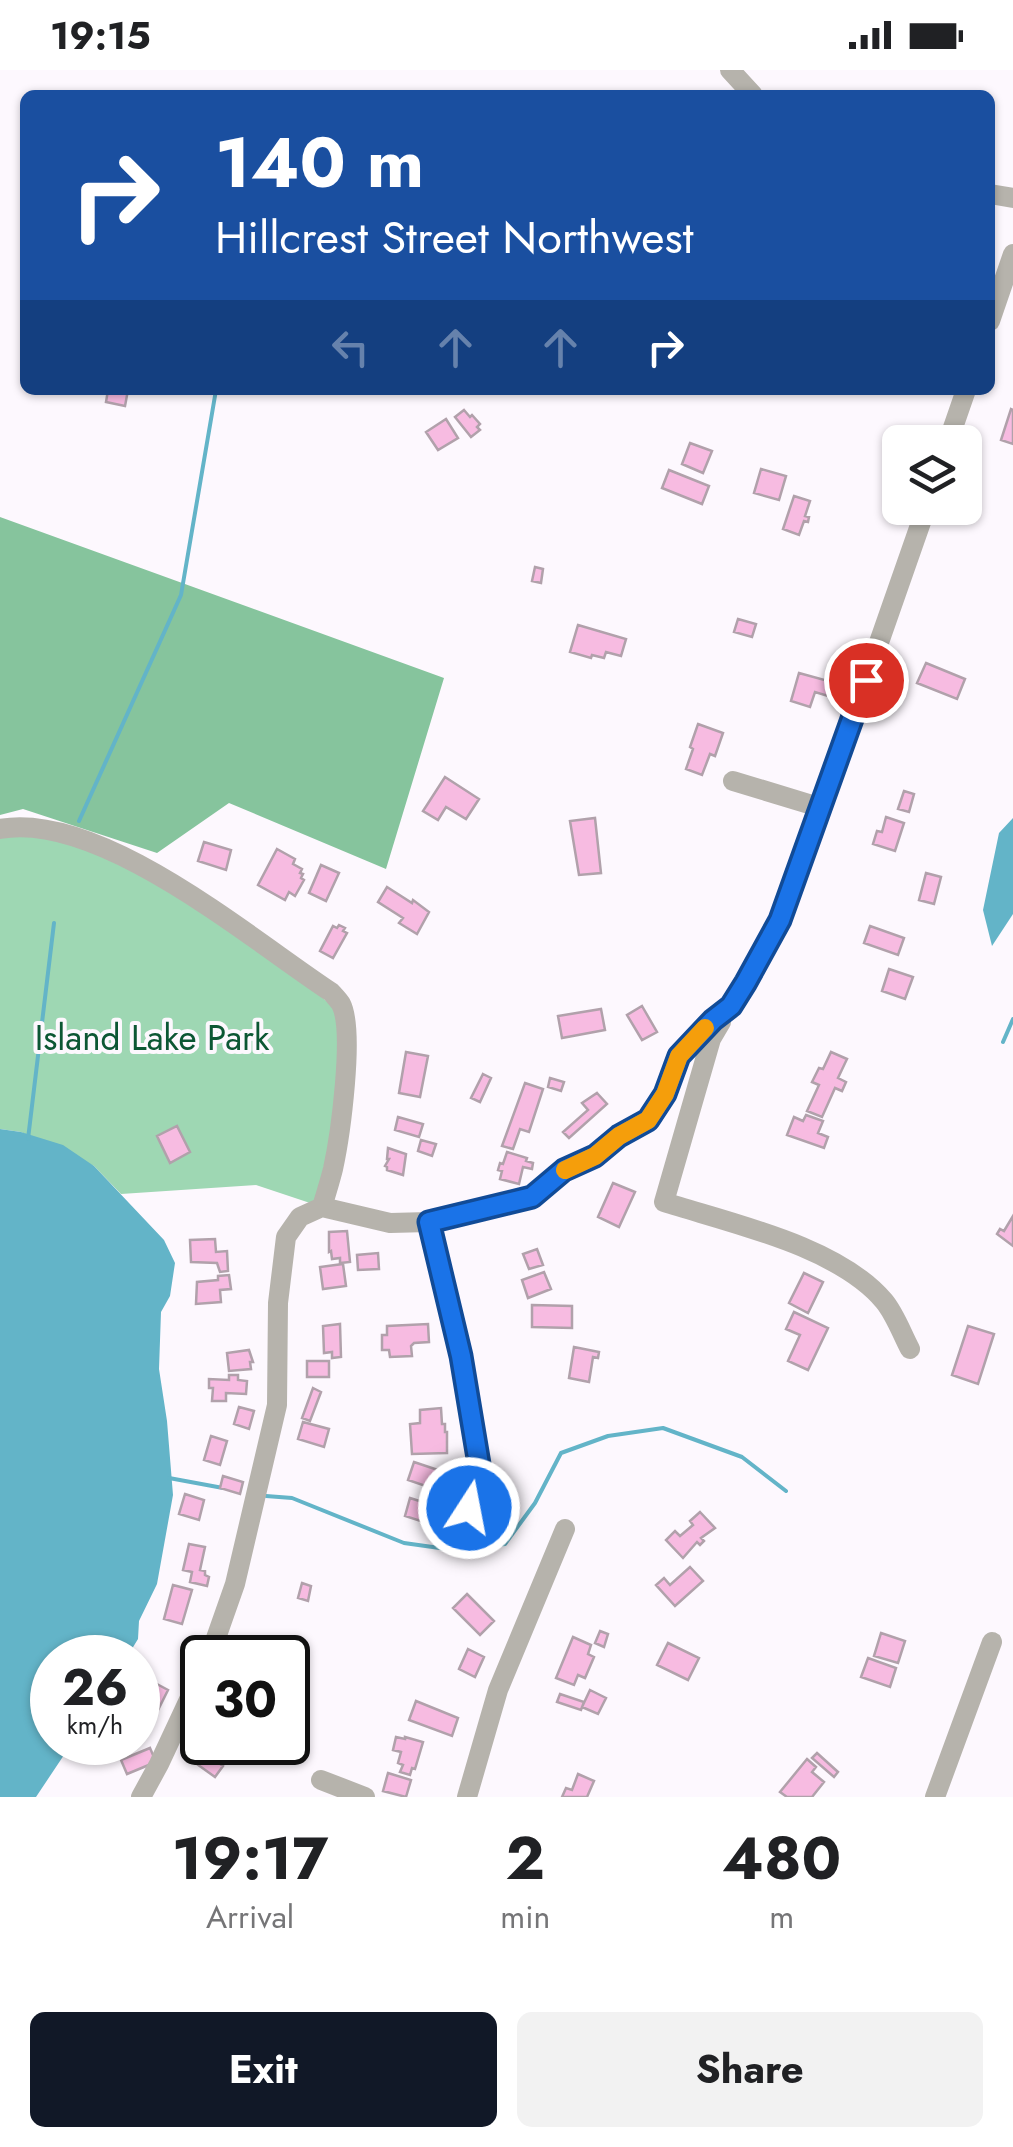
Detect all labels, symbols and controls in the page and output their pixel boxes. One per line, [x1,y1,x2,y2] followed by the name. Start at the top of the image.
[50,8,151,63] text: 19:15
[215,112,424,213] text: 140 m
[50,130,180,260] icon: right
[215,205,693,270] text: Hillcrest Street Northwest
[323,320,378,375] icon: left
[428,320,483,375] icon: ahead
[533,320,588,375] icon: ahead
[638,320,693,375] icon: right
[882,425,982,525] map controls
[882,425,982,525] button: layers
[824,638,909,723] pin
[839,653,894,708] icon: arrive
[35,1013,270,1063] park label: Island Lake Park
[417,1456,521,1560] position arrow
[180,1635,310,1765] speed limit sign: 30
[62,1651,128,1724] text: 26
[67,1707,123,1743] text: km/h
[172,1815,328,1902] text: 19:17
[506,1815,545,1902] text: 2
[722,1815,841,1902] text: 480
[206,1894,294,1940] text: Arrival
[500,1894,550,1940] text: min
[769,1894,794,1940] text: m
[30,2012,497,2127] button: Exit
[517,2012,983,2127] button: Share

